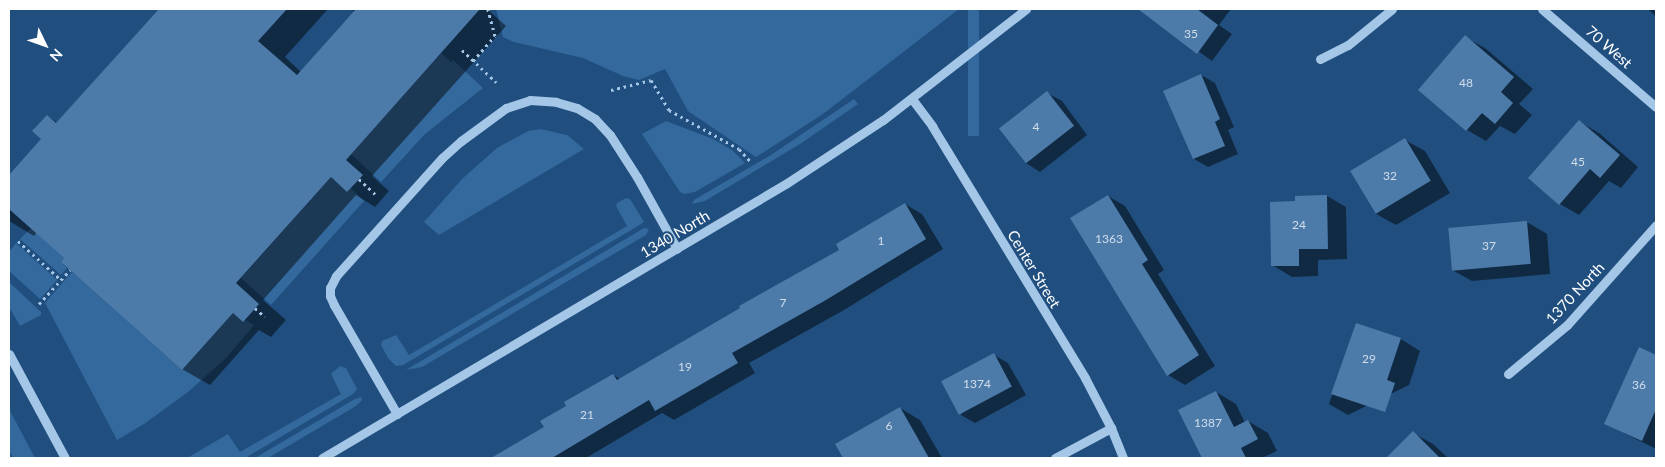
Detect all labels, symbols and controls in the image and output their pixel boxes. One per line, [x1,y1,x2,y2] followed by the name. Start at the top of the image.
[20,20,70,70] north arrow
[1582,22,1636,72] street label: 70 West
[1184,27,1198,41] house number: 35
[47,46,66,65] text: N
[1459,76,1473,90] house number: 48
[1033,120,1039,134] house number: 4
[1571,155,1585,169] house number: 45
[1383,169,1397,183] house number: 32
[637,206,713,262] street label: 1340 North
[1292,218,1306,232] house number: 24
[1004,227,1064,311] street label: Center Street
[1095,232,1123,246] house number: 1363
[878,234,884,248] house number: 1
[1482,239,1496,253] house number: 37
[1542,258,1608,328] street label: 1370 North
[780,296,786,310] house number: 7
[1362,352,1376,366] house number: 29
[678,360,692,374] house number: 19
[963,377,991,391] house number: 1374
[1632,378,1646,392] house number: 36
[580,408,594,422] house number: 21
[1194,416,1222,430] house number: 1387
[886,419,892,433] house number: 6

